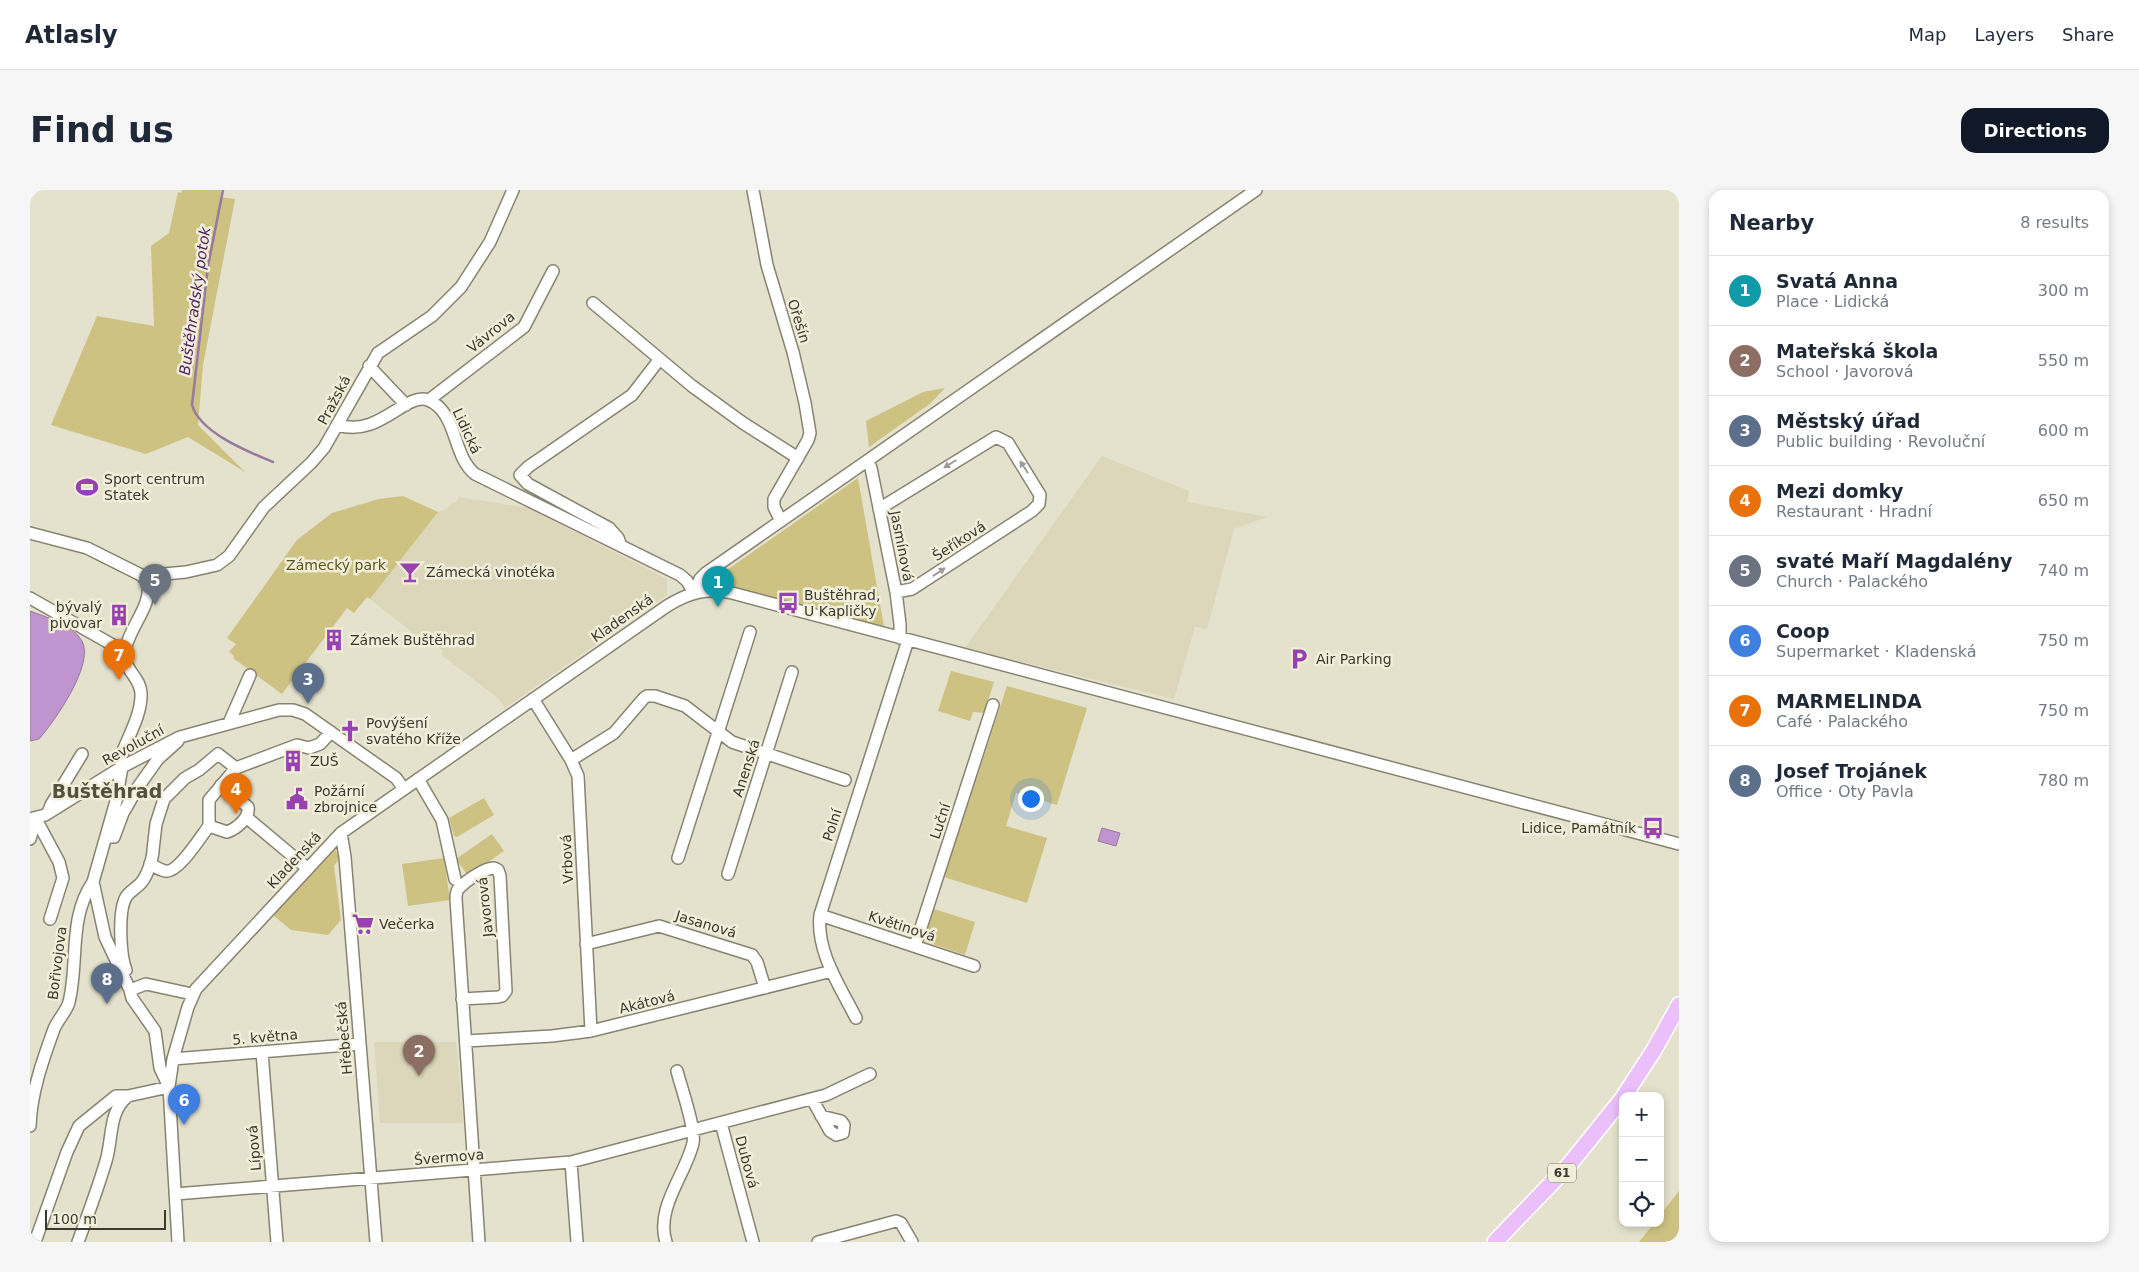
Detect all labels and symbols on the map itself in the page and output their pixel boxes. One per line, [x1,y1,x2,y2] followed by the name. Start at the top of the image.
[176,224,215,376] water label: Buštěhradský potok
[785,297,813,345] street label: Ořešín
[464,308,518,356] street label: Vávrova
[314,373,354,427] street label: Pražská
[449,406,485,456] street label: Lidická
[944,459,957,469] one-way arrow
[1019,461,1028,474] one-way arrow
[104,471,205,503] place label: Sport centrum Statek
[74,474,100,500] sports icon: Sport centrum Statek
[887,508,917,583] street label: Jasmínová
[929,517,989,564] street label: Šeříková
[286,557,387,573] park label: Zámecký park
[397,559,423,585] bar icon: Zámecká vinotéka
[139,564,171,605] pin: 5
[426,564,555,580] place label: Zámecká vinotéka
[702,566,734,607] pin: 1
[933,567,946,576] one-way arrow
[804,587,880,619] place label: Buštěhrad, U Kapličky
[775,590,801,616] bus stop icon: Buštěhrad, U Kapličky
[588,591,656,645] street label: Kladenská
[50,599,102,631] place label: bývalý pivovar
[106,602,132,628] building icon: bývalý pivovar
[321,627,347,653] building icon: Zámek Buštěhrad
[350,632,475,648] place label: Zámek Buštěhrad
[103,639,135,680] pin: 7
[1286,646,1312,672] parking icon: Air Parking
[1316,651,1392,667] place label: Air Parking
[292,663,324,704] pin: 3
[366,715,461,747] place label: Povýšení svatého Kříže
[337,718,363,744] church icon: Povýšení svatého Kříže
[99,721,167,768] street label: Revoluční
[729,737,763,799] street label: Anenská
[280,748,306,774] building icon: ZUŠ
[310,752,339,769] place label: ZUŠ
[220,773,252,814] pin: 4
[52,780,162,802] district label: Buštěhrad
[314,783,377,815] place label: Požární zbrojnice
[284,786,310,812] public building icon: Požární zbrojnice
[1018,786,1044,812] your location
[927,800,954,841] street label: Luční
[819,806,845,843] street label: Polní
[1640,815,1666,841] bus stop icon: Lidice, Památník
[1521,820,1637,836] place label: Lidice, Památník
[264,828,324,892] street label: Kladenská
[558,834,576,884] street label: Vrbová
[474,876,496,939] street label: Javorová
[673,907,738,941] street label: Jasanová
[866,908,938,944] street label: Květinová
[350,911,376,937] supermarket icon: Večerka
[379,916,435,932] place label: Večerka
[45,925,69,1001] street label: Bořivojova
[91,963,123,1004] pin: 8
[617,987,677,1017] street label: Akátová
[333,1001,355,1075] street label: Hřebečská
[232,1026,298,1048] street label: 5. května
[403,1035,435,1076] pin: 2
[168,1084,200,1125] pin: 6
[244,1124,264,1172] street label: Lípová
[732,1134,762,1190] street label: Dubová
[413,1145,485,1168] street label: Švermova
[1548,1164,1576,1182] road number: 61
[45,1207,166,1230] scale bar

